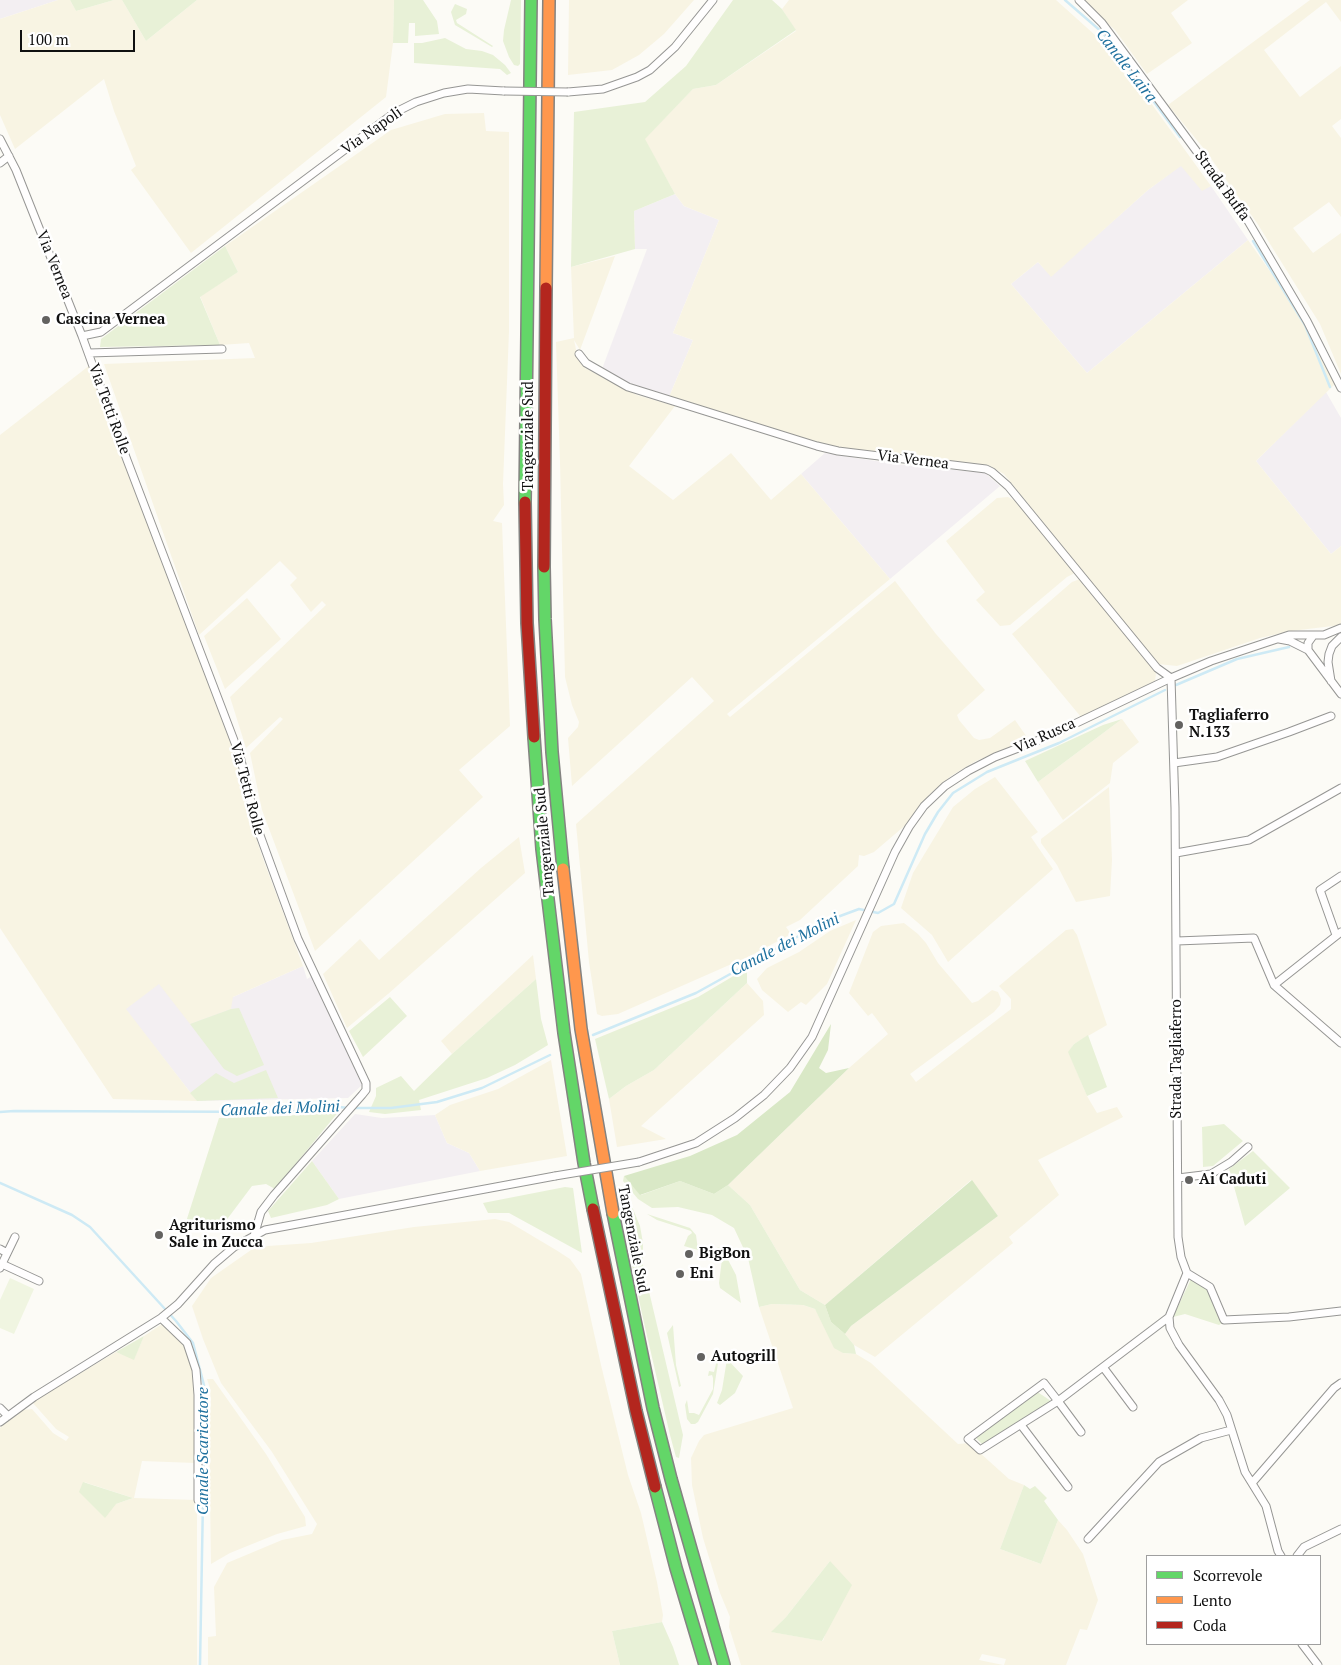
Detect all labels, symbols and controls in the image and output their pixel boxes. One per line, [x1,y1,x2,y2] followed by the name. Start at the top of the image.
[22,20,138,52] scale bar
[1091,26,1161,106] water label: Canale Laira
[28,29,69,49] text: 100 m
[338,103,406,159] street label: Via Napoli
[1191,147,1253,225] street label: Strada Buffa
[32,228,76,302] street label: Via Vernea
[56,311,165,329] place label: Cascina Vernea
[40,314,52,326] marker: Cascina Vernea
[84,361,134,457] street label: Via Tetti Rolle
[520,381,538,491] street label: Tangenziale Sud
[876,447,950,473] street label: Via Vernea
[1189,707,1269,742] place label: Tagliaferro N.133
[1012,715,1078,757] street label: Via Rusca
[1173,719,1185,731] marker: Tagliaferro N.133
[226,741,268,837] street label: Via Tetti Rolle
[531,787,559,897] street label: Tangenziale Sud
[727,909,843,981] water label: Canale dei Molini
[1168,999,1186,1119] street label: Strada Tagliaferro
[220,1097,340,1121] water label: Canale dei Molini
[1199,1171,1266,1189] place label: Ai Caduti
[1183,1174,1195,1186] marker: Ai Caduti
[614,1183,652,1295] street label: Tangenziale Sud
[169,1217,263,1252] place label: Agriturismo Sale in Zucca
[153,1229,165,1241] marker: Agriturismo Sale in Zucca
[699,1245,750,1263] place label: BigBon
[683,1248,695,1260] marker: BigBon
[690,1265,714,1283] place label: Eni
[674,1268,686,1280] marker: Eni
[711,1348,776,1366] place label: Autogrill
[695,1351,707,1363] marker: Autogrill
[193,1387,213,1515] water label: Canale Scaricatore
[1146,1555,1321,1645] legend
[1193,1565,1263,1585] text: Scorrevole
[1193,1590,1232,1610] text: Lento
[1193,1615,1227,1635] text: Coda

